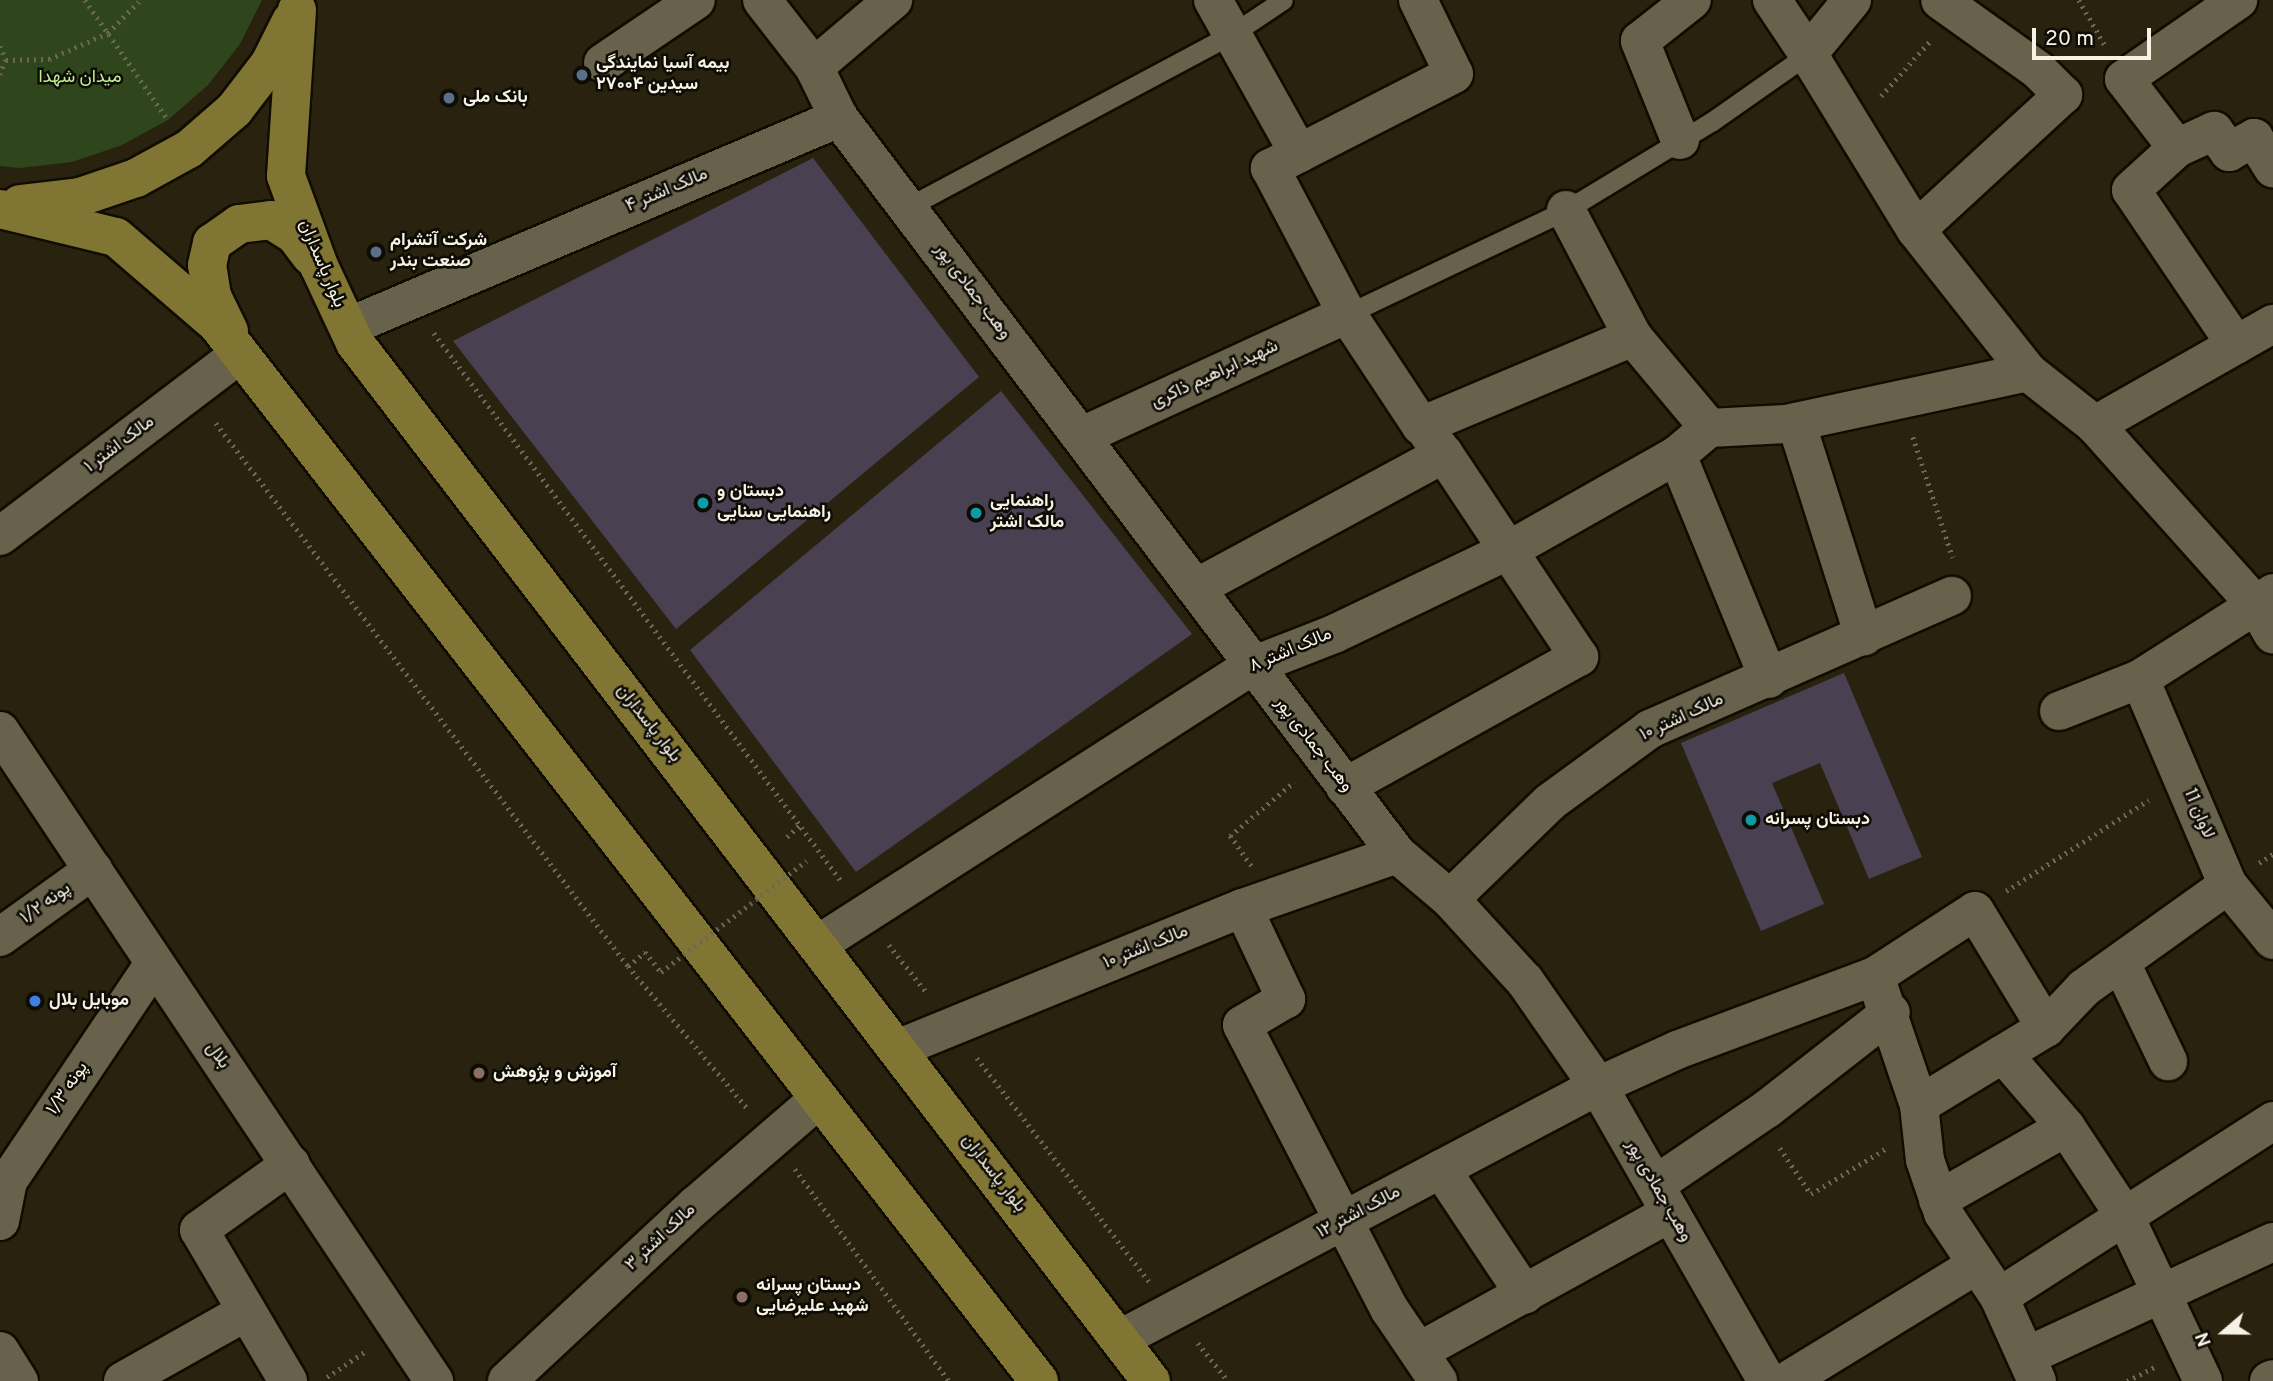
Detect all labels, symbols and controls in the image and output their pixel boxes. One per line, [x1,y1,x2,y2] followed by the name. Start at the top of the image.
[2035,14,2154,58] scale bar
[2045,26,2094,53] text: 20 m
[596,54,729,96] place label: بیمه آسیا نمایندگی سیدین ۲۷۰۰۴
[38,67,122,89] park label: میدان شهدا
[574,67,590,83] marker: بیمه آسیا نمایندگی سیدین ۲۷۰۰۴
[463,87,528,109] place label: بانک ملی
[441,90,457,106] marker: بانک ملی
[623,164,711,218] street label: مالک اشتر ۴
[293,217,349,311] street label: بلوار پاسداران
[390,231,487,274] place label: شرکت آتشرام صنعت بندر
[929,240,1015,344] street label: وهب جمادی پور
[368,244,384,260] marker: شرکت آتشرام صنعت بندر
[1148,336,1282,414] street label: شهید ابراهیم ذاکری
[81,412,159,478] street label: مالک اشتر ۱
[717,482,831,524] place label: دبستان و راهنمایی سنایی
[990,492,1064,534] place label: راهنمایی مالک اشتر
[695,495,711,511] marker: دبستان و راهنمایی سنایی
[968,505,984,521] marker: راهنمایی مالک اشتر
[1247,624,1335,678] street label: مالک اشتر ۸
[611,681,685,767] street label: بلوار پاسداران
[1637,689,1727,747] street label: مالک اشتر ۱۰
[1269,693,1357,797] street label: وهب جمادی پور
[2178,786,2218,842] street label: لاوان 11
[1765,809,1870,831] place label: دبستان پسرانه
[1743,812,1759,828] marker: دبستان پسرانه
[17,879,75,929] street label: پونه ۱/۲
[1100,921,1192,975] street label: مالک اشتر ۱۰
[49,990,129,1012] place label: موبایل بلال
[27,993,43,1009] marker: موبایل بلال
[200,1038,234,1074] street label: بلال
[43,1058,93,1120] street label: پونه ۱/۳
[493,1062,616,1084] place label: آموزش و پژوهش
[471,1065,487,1081] marker: آموزش و پژوهش
[956,1131,1030,1217] street label: بلوار پاسداران
[1620,1136,1696,1246] street label: وهب جمادی پور
[1314,1182,1404,1244] street label: مالک اشتر ۱۲
[621,1200,701,1276] street label: مالک اشتر ۳
[756,1276,869,1318] place label: دبستان پسرانه شهید علیرضایی
[734,1289,750,1305] marker: دبستان پسرانه شهید علیرضایی
[2189,1297,2259,1367] north arrow
[2191,1329,2218,1350] text: N

